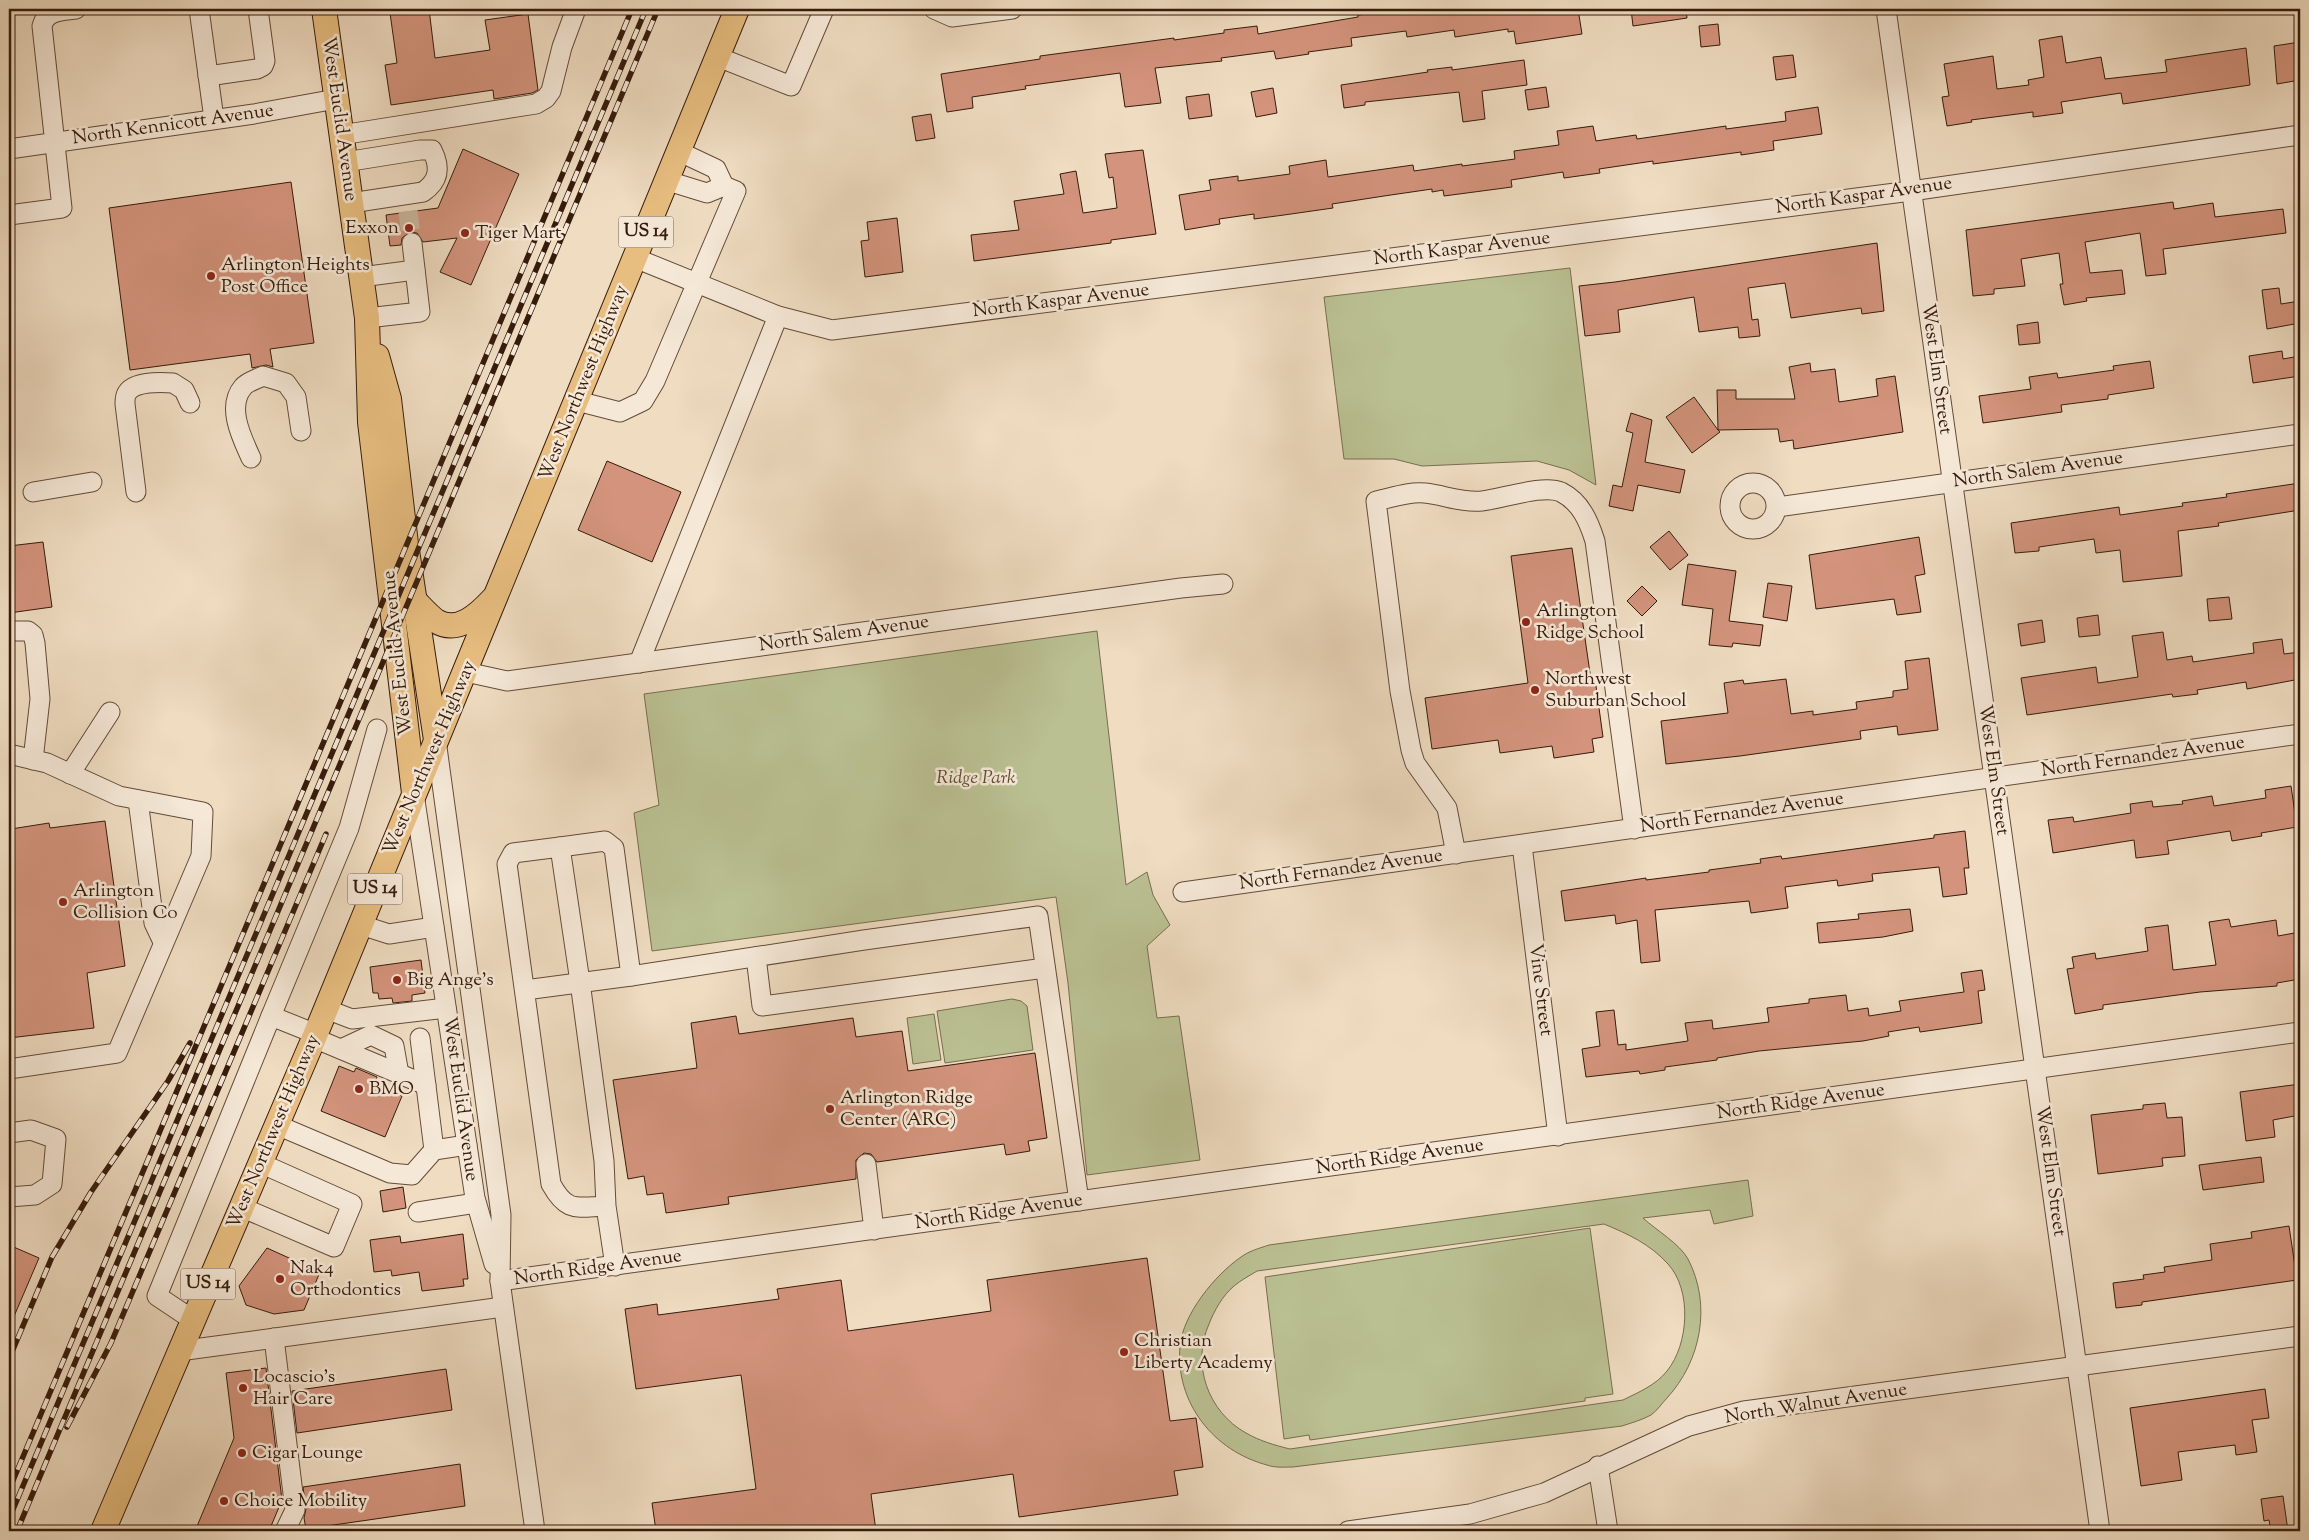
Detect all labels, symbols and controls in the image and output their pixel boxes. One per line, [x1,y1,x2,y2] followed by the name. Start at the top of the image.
[314,35,364,203] street label: West Euclid Avenue
[71,97,276,152] street label: North Kennicott Avenue
[1774,170,1954,222] street label: North Kaspar Avenue
[345,215,399,242] place label: Exxon
[618,216,674,248] road number: US 14
[475,220,562,247] place label: Tiger Mart
[403,222,415,234] marker: Exxon
[1372,225,1552,273] street label: North Kaspar Avenue
[459,227,471,239] marker: Tiger Mart
[221,252,370,301] place label: Arlington Heights Post Office
[205,270,217,282] marker: Arlington Heights Post Office
[971,277,1151,325] street label: North Kaspar Avenue
[532,280,636,485] street label: West Northwest Highway
[1913,302,1959,437] street label: West Elm Street
[1951,445,2125,495] street label: North Salem Avenue
[376,569,420,737] street label: West Euclid Avenue
[1536,598,1644,647] place label: Arlington Ridge School
[757,609,931,659] street label: North Salem Avenue
[1520,616,1532,628] marker: Arlington Ridge School
[377,656,484,860] street label: West Northwest Highway
[1545,666,1687,715] place label: Northwest Suburban School
[1529,684,1541,696] marker: Northwest Suburban School
[1970,703,2016,838] street label: West Elm Street
[2039,729,2247,785] street label: North Fernandez Avenue
[936,765,1016,792] park label: Ridge Park
[1638,785,1846,841] street label: North Fernandez Avenue
[1237,842,1445,898] street label: North Fernandez Avenue
[348,874,402,904] road number: US 14
[73,878,178,927] place label: Arlington Collision Co
[57,896,69,908] marker: Arlington Collision Co
[1521,942,1559,1038] street label: Vine Street
[407,967,494,994] place label: Big Ange's
[391,974,403,986] marker: Big Ange's
[435,1015,485,1183] street label: West Euclid Avenue
[221,1030,328,1234] street label: West Northwest Highway
[369,1076,414,1103] place label: BMO
[1715,1077,1887,1127] street label: North Ridge Avenue
[353,1083,365,1095] marker: BMO
[840,1085,973,1134] place label: Arlington Ridge Center (ARC)
[824,1103,836,1115] marker: Arlington Ridge Center (ARC)
[2027,1104,2073,1239] street label: West Elm Street
[1314,1132,1486,1182] street label: North Ridge Avenue
[913,1187,1085,1237] street label: North Ridge Avenue
[512,1243,684,1293] street label: North Ridge Avenue
[290,1255,401,1304] place label: Nak4 Orthodontics
[180,1268,236,1300] road number: US 14
[274,1273,286,1285] marker: Nak4 Orthodontics
[1134,1328,1273,1377] place label: Christian Liberty Academy
[1118,1346,1130,1358] marker: Christian Liberty Academy
[253,1364,335,1413] place label: Locascio's Hair Care
[1723,1376,1909,1432] street label: North Walnut Avenue
[237,1382,249,1394] marker: Locascio's Hair Care
[252,1440,363,1467] place label: Cigar Lounge
[236,1447,248,1459] marker: Cigar Lounge
[234,1488,368,1515] place label: Choice Mobility
[218,1495,230,1507] marker: Choice Mobility

